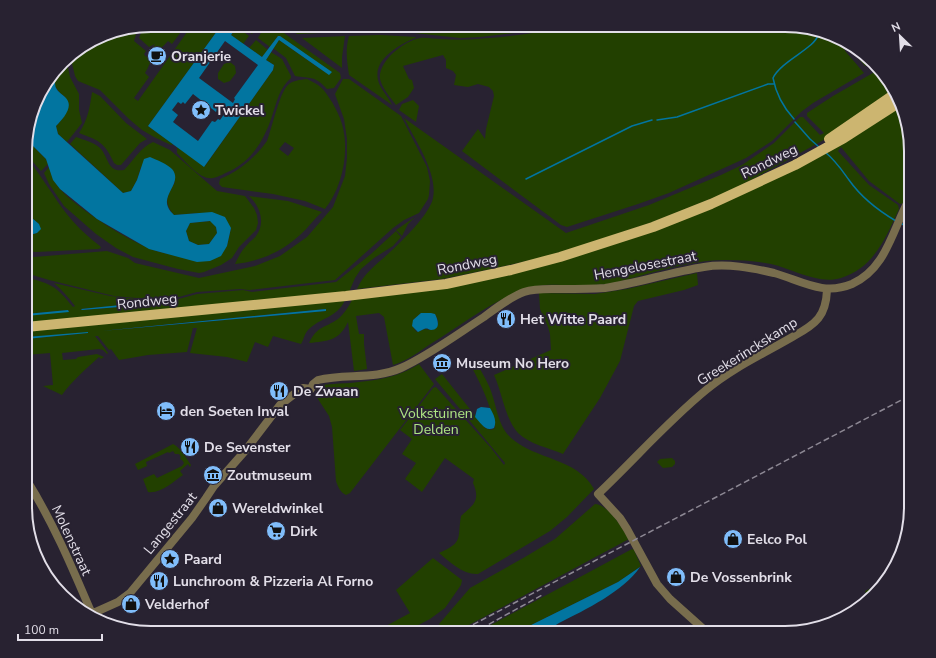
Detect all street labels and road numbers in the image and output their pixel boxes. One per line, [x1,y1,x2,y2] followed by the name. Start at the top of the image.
[738,140,801,183] street label: Rondweg
[592,246,698,285] street label: Hengelosestraat
[436,249,499,280] street label: Rondweg
[116,289,178,314] street label: Rondweg
[693,313,801,390] street label: Greekerinckskamp
[139,488,201,558] street label: Langestraat
[47,502,96,579] street label: Molenstraat

